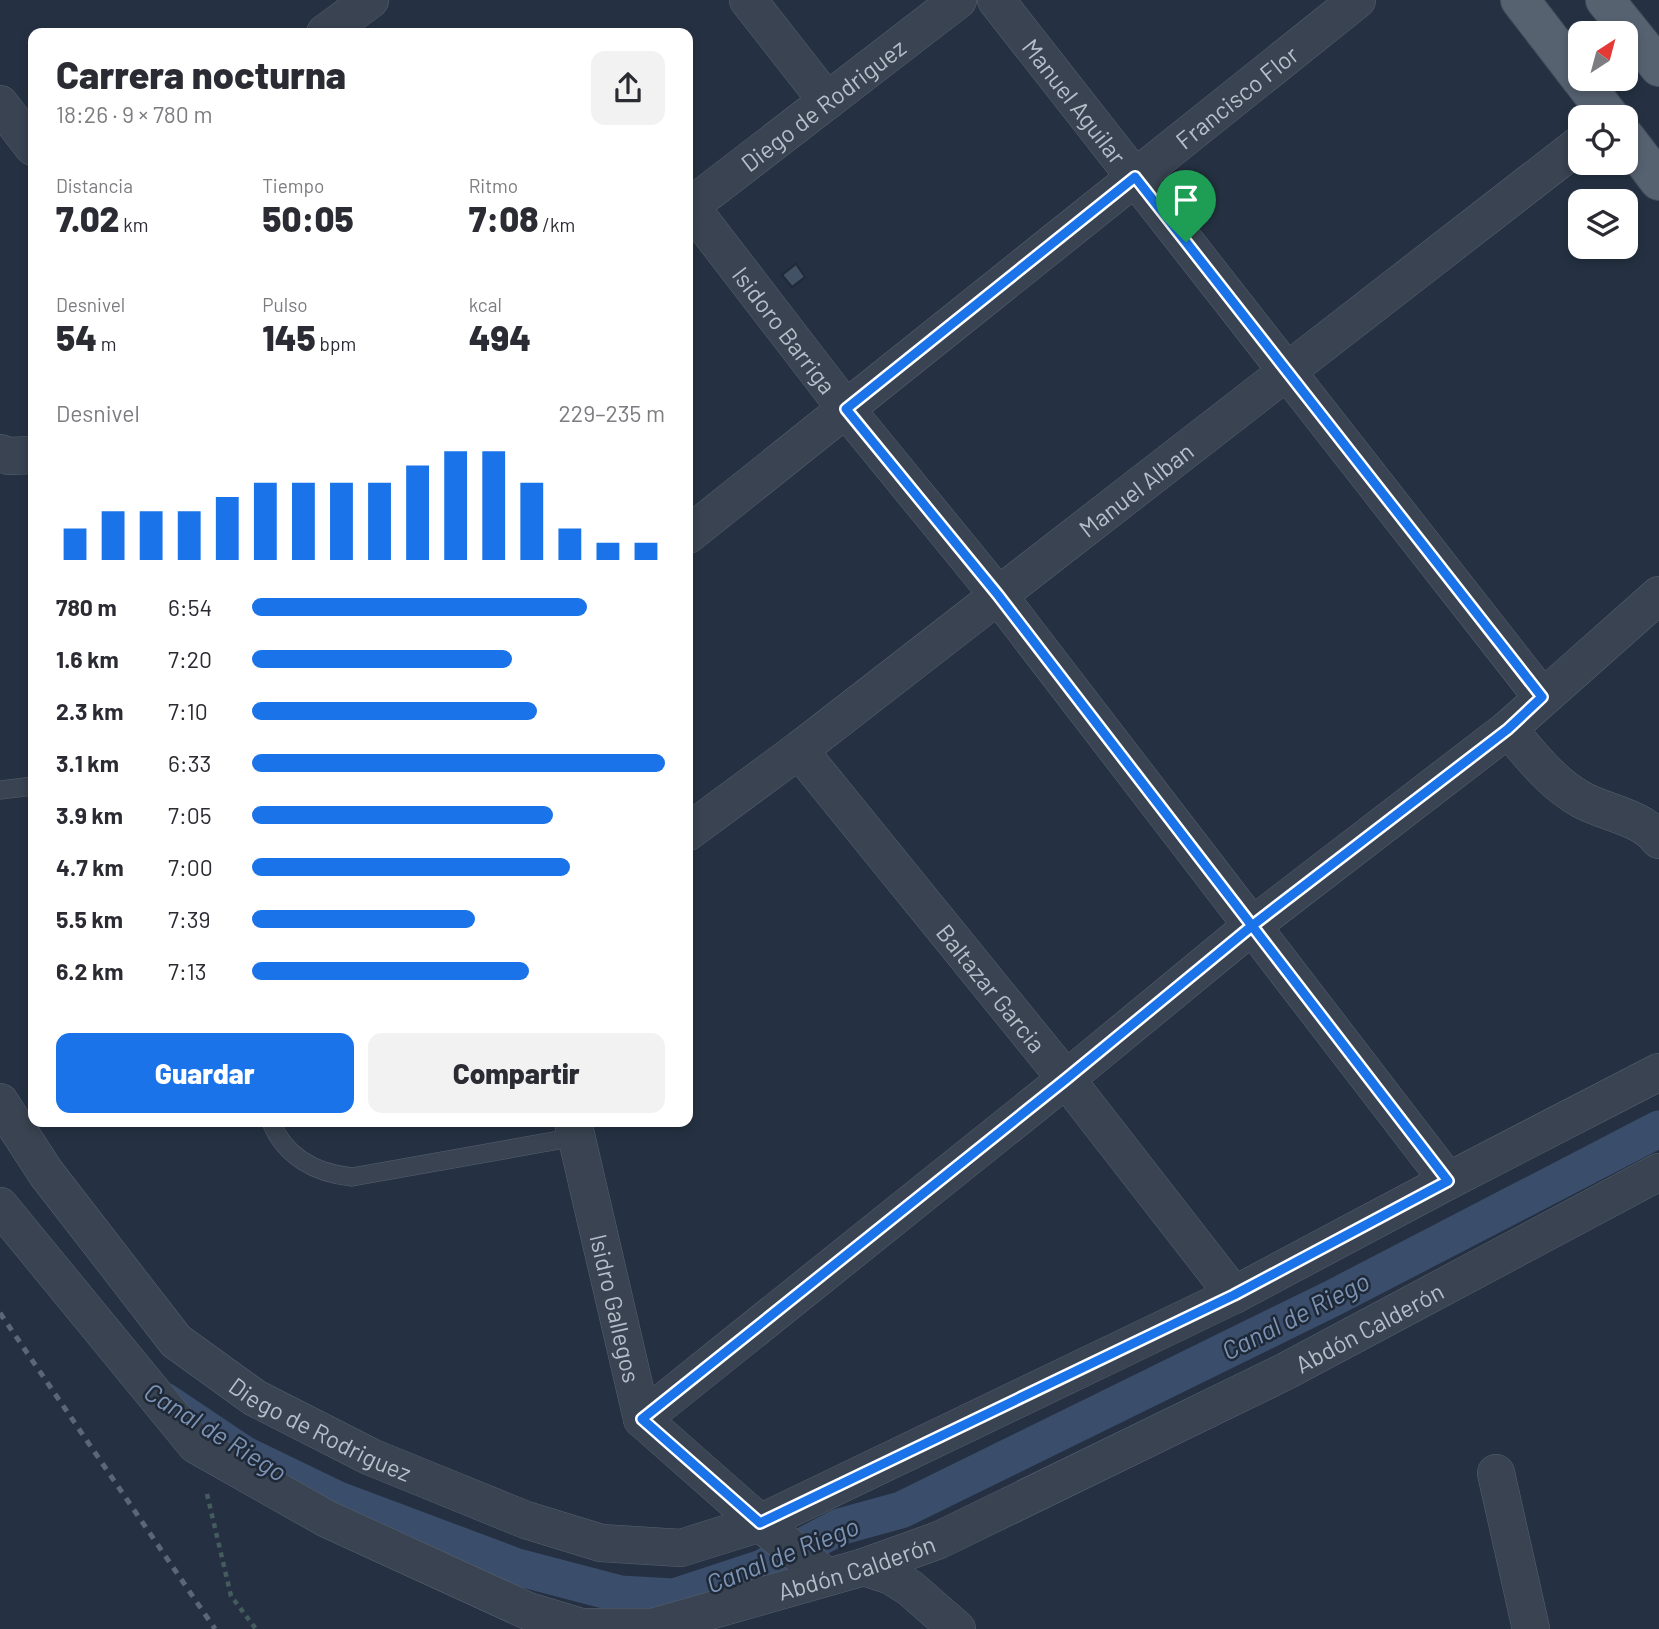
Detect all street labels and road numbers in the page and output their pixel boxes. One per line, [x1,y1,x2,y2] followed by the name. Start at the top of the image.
[735,32,911,177] street label: Diego de Rodriguez
[1017,32,1133,169] street label: Manuel Aguilar
[1169,39,1304,154] street label: Francisco Flor
[727,260,843,399] street label: Isidoro Barriga
[1073,435,1199,542] street label: Manuel Alban
[931,918,1052,1058] street label: Baltazar Garcia
[585,1231,648,1385] street label: Isidro Gallegos
[1290,1275,1448,1378] street label: Abdón Calderón
[224,1370,416,1486] street label: Diego de Rodriguez
[774,1528,939,1605] street label: Abdón Calderón

